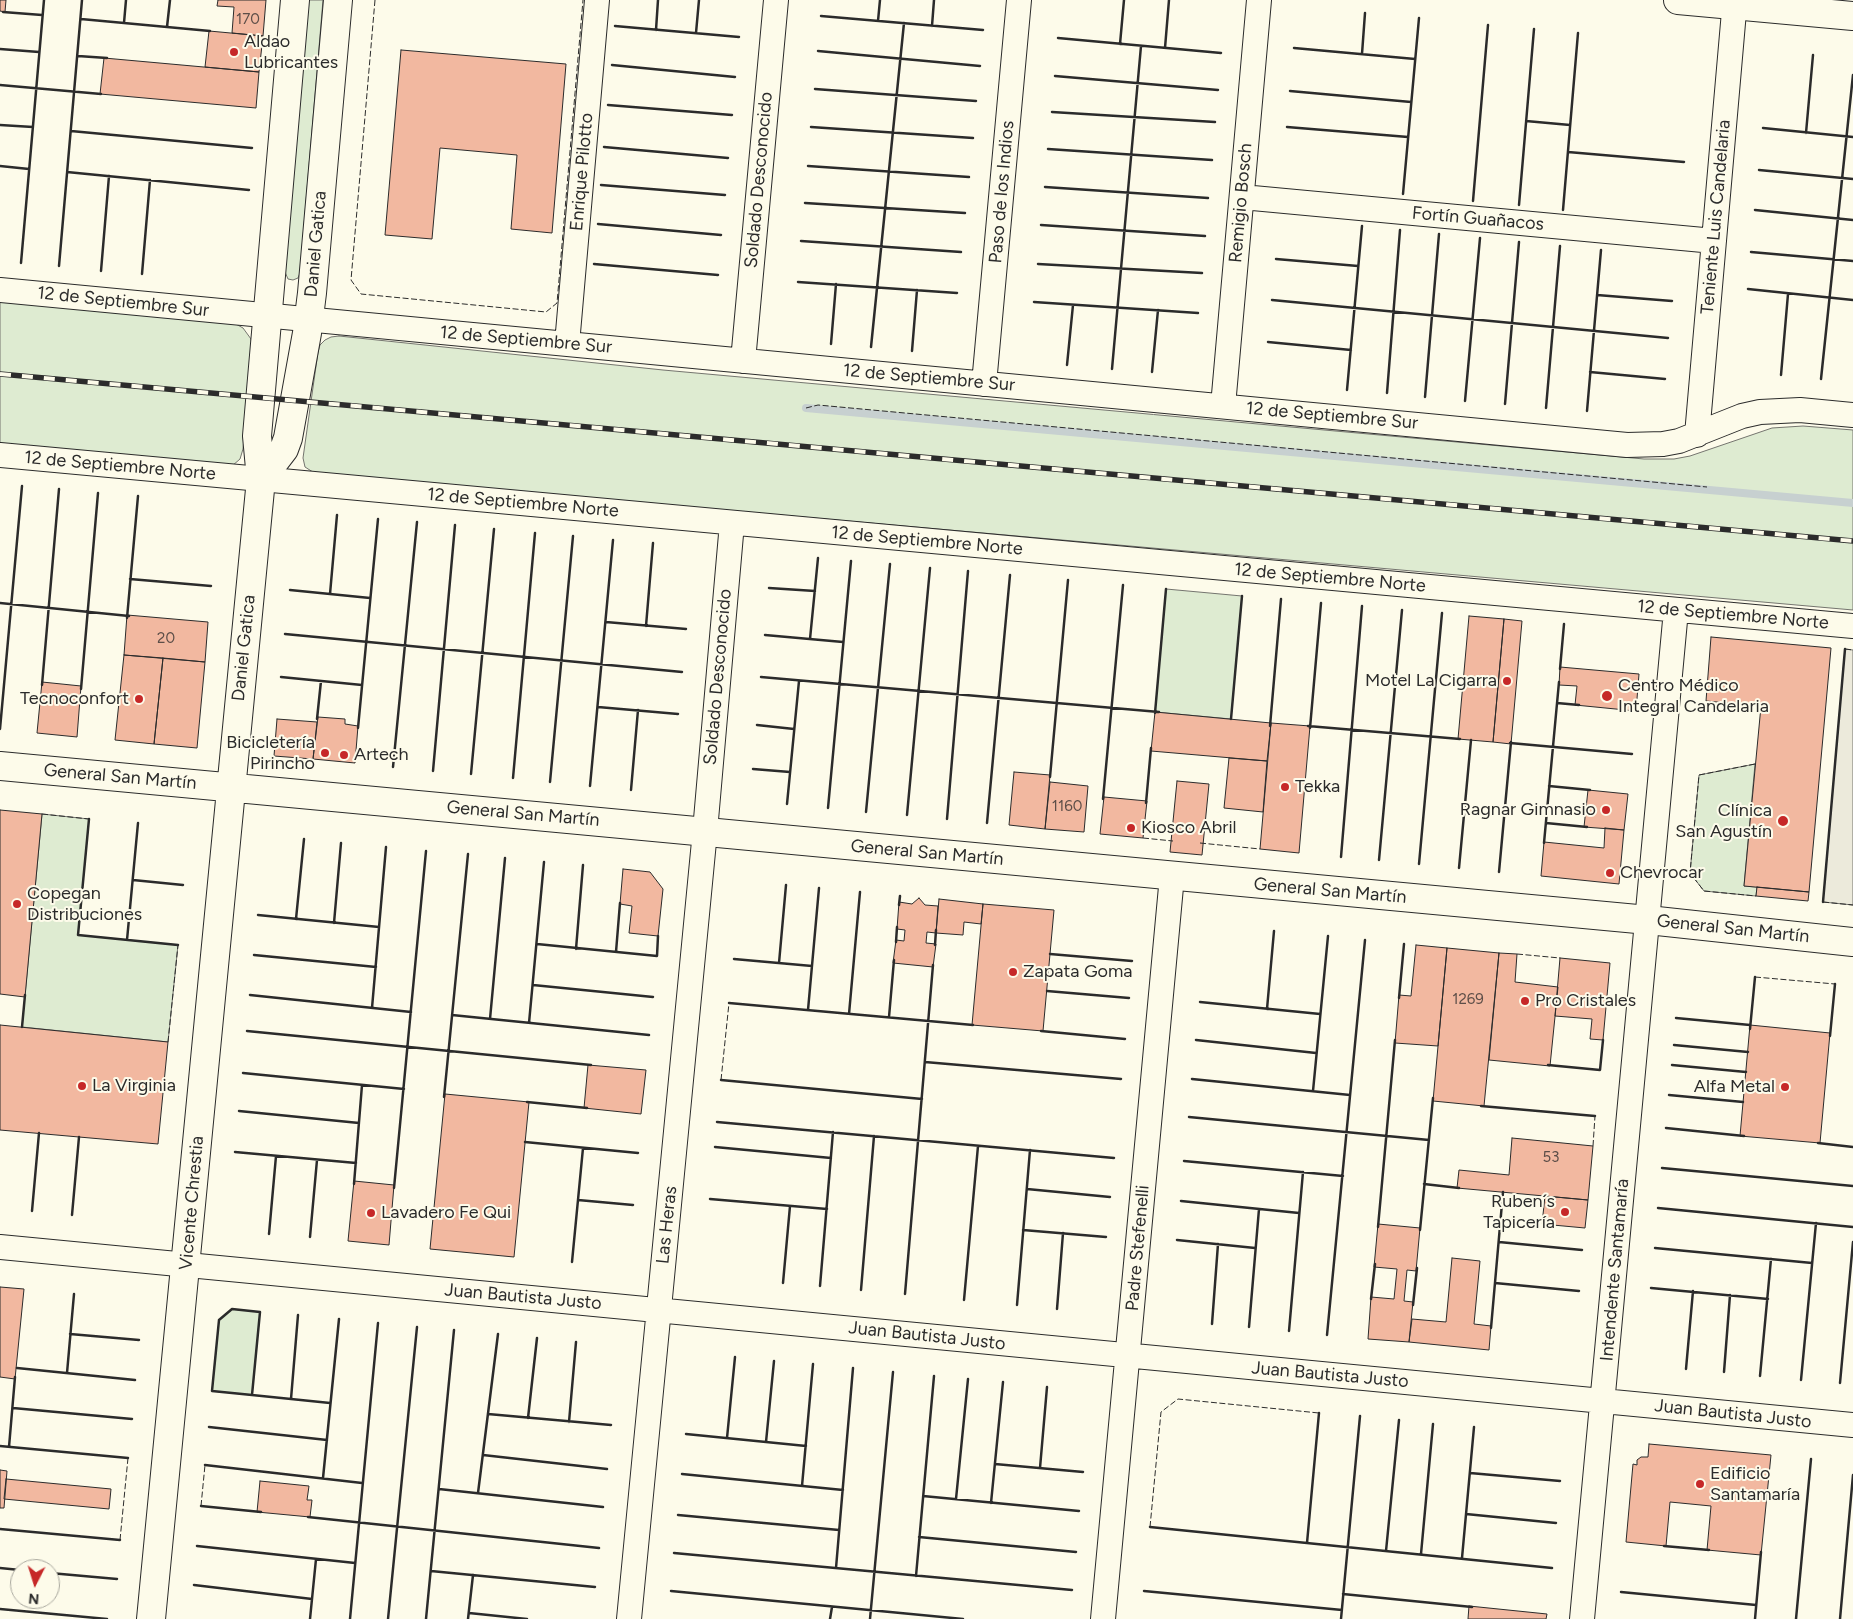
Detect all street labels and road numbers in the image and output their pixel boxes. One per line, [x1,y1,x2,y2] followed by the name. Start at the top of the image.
[741,91,777,269] street label: Soldado Desconocido
[566,112,598,232] street label: Enrique Pilotto
[1697,119,1735,315] street label: Teniente Luis Candelaria
[985,120,1019,264] street label: Paso de los Indios
[1225,142,1257,264] street label: Remigio Bosch
[301,190,331,298] street label: Daniel Gatica
[1411,202,1545,236] street label: Fortín Guañacos
[36,282,210,322] street label: 12 de Septiembre Sur
[439,322,613,358] street label: 12 de Septiembre Sur
[842,360,1016,396] street label: 12 de Septiembre Sur
[1245,398,1419,434] street label: 12 de Septiembre Sur
[23,447,217,485] street label: 12 de Septiembre Norte
[426,484,620,522] street label: 12 de Septiembre Norte
[830,522,1024,560] street label: 12 de Septiembre Norte
[1233,559,1427,597] street label: 12 de Septiembre Norte
[700,588,736,766] street label: Soldado Desconocido
[228,594,260,702] street label: Daniel Gatica
[1636,596,1830,634] street label: 12 de Septiembre Norte
[43,760,197,794] street label: General San Martín
[446,797,600,831] street label: General San Martín
[850,836,1004,870] street label: General San Martín
[1253,874,1407,908] street label: General San Martín
[1656,910,1810,948] street label: General San Martín
[175,1135,209,1271] street label: Vicente Chrestia
[1596,1178,1634,1362] street label: Intendente Santamaría
[1122,1184,1154,1312] street label: Padre Stefenelli
[652,1185,682,1265] street label: Las Heras
[443,1279,603,1315] street label: Juan Bautista Justo
[847,1317,1007,1355] street label: Juan Bautista Justo
[1250,1357,1410,1393] street label: Juan Bautista Justo
[1653,1395,1813,1433] street label: Juan Bautista Justo

